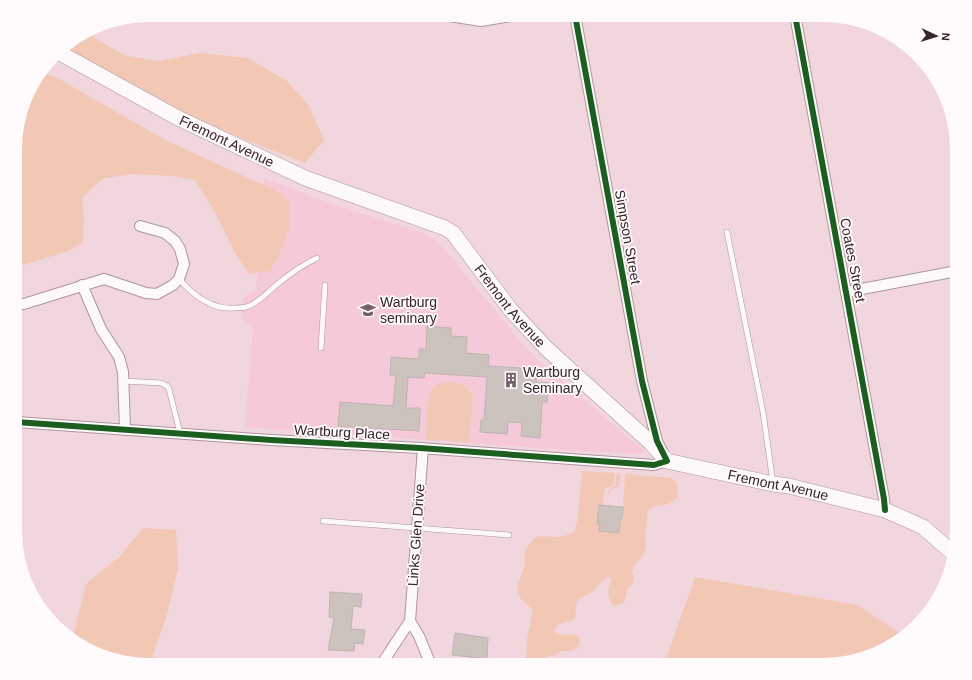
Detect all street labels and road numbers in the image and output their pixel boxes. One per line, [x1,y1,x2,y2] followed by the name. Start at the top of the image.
[177,112,277,170] street label: Fremont Avenue
[612,188,644,286] street label: Simpson Street
[837,216,869,304] street label: Coates Street
[471,261,549,350] street label: Fremont Avenue
[294,421,391,443] street label: Wartburg Place
[726,466,830,504] street label: Fremont Avenue
[404,483,428,587] street label: Links Glen Drive

